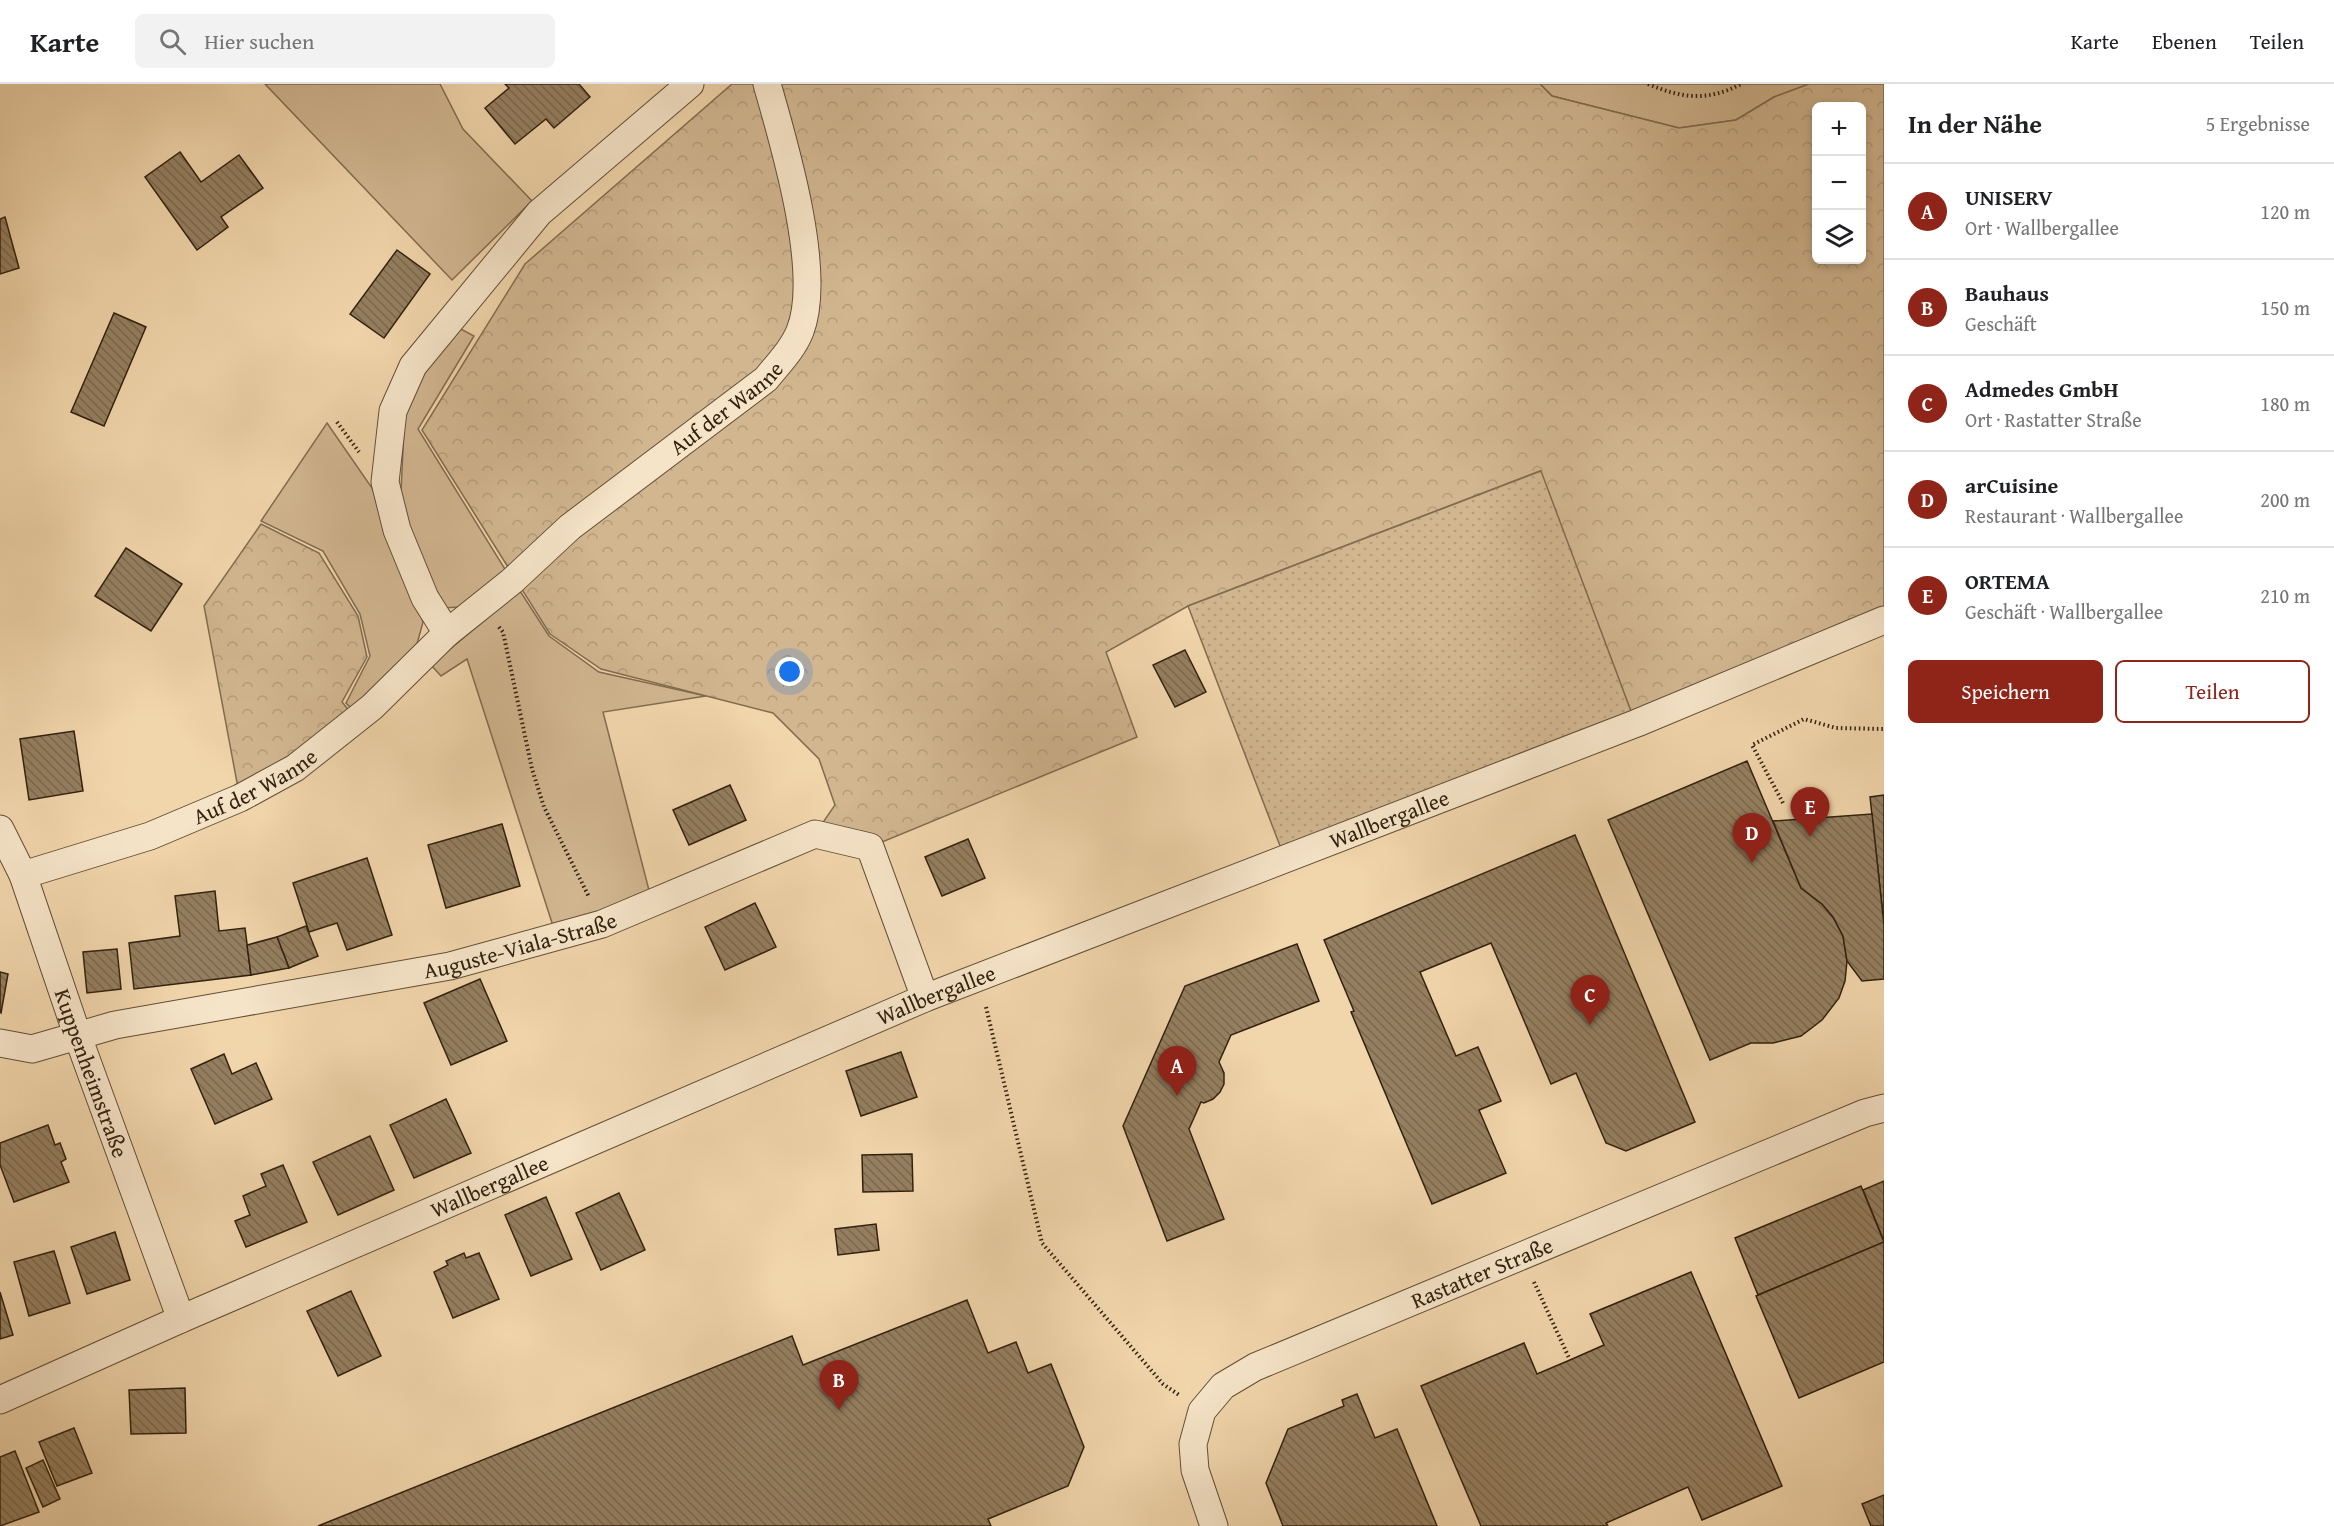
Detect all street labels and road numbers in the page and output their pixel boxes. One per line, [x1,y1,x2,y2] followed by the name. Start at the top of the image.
[663,354,791,462] street label: Auf der Wanne
[188,741,324,832] street label: Auf der Wanne
[1325,781,1453,856] street label: Wallbergallee
[421,904,622,986] street label: Auguste-Viala-Straße
[871,956,1000,1033] street label: Wallbergallee
[47,984,137,1162] street label: Kuppenheimstraße
[425,1146,553,1226] street label: Wallbergallee
[1406,1229,1558,1316] street label: Rastatter Straße

